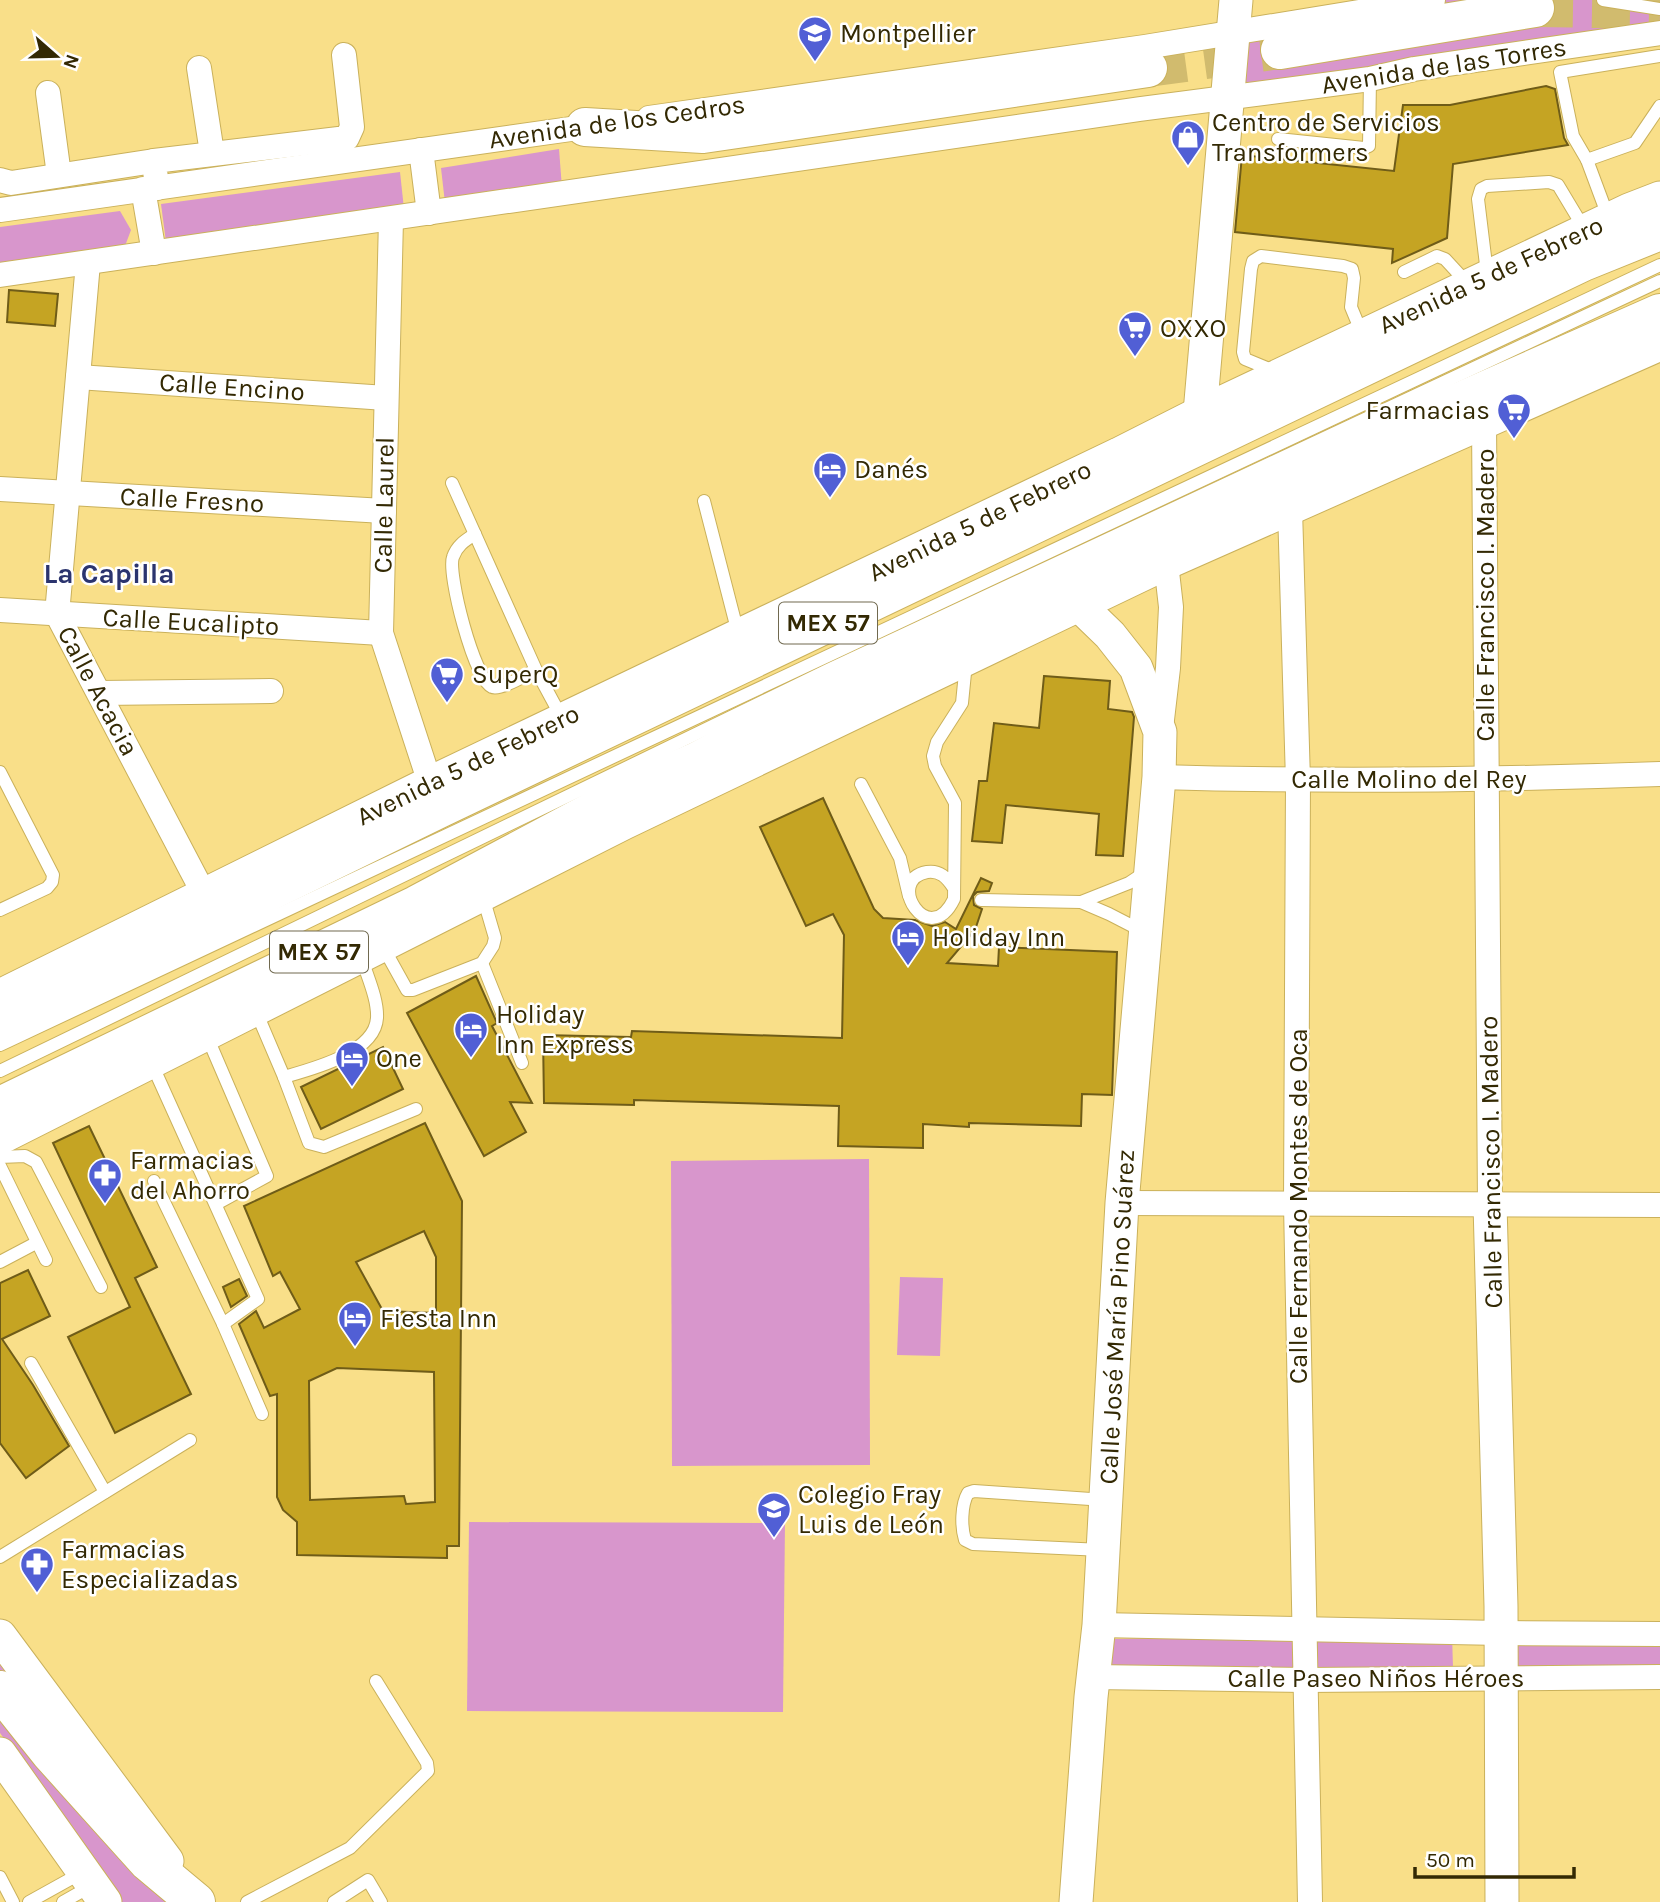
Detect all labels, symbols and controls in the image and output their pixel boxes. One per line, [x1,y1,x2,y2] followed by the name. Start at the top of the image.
[796,14,834,63] school or university icon: Montpellier
[840,18,976,49] place label: Montpellier
[21,21,91,91] north arrow
[1319,31,1569,101] street label: Avenida de las Torres
[58,51,84,72] text: N
[487,89,747,155] street label: Avenida de los Cedros
[1212,107,1440,168] place label: Centro de Servicios Transformers
[1169,118,1207,167] shop icon: Centro de Servicios Transformers
[1374,209,1608,341] street label: Avenida 5 de Febrero
[1116,309,1154,358] supermarket icon: OXXO
[1160,313,1226,344] place label: OXXO
[158,366,306,408] street label: Calle Encino
[1495,391,1533,440] supermarket icon: Farmacias
[1366,395,1490,426] place label: Farmacias
[367,436,401,574] street label: Calle Laurel
[1470,449,1501,741] street label: Calle Francisco I. Madero
[811,450,849,499] hotel icon: Danés
[854,454,928,485] place label: Danés
[864,454,1096,588] street label: Avenida 5 de Febrero
[119,481,265,519] street label: Calle Fresno
[43,557,175,590] district label: La Capilla
[102,602,280,642] street label: Calle Eucalipto
[779,602,877,644] road number: MEX 57
[51,621,145,761] street label: Calle Acacia
[428,655,466,704] supermarket icon: SuperQ
[472,659,558,690] place label: SuperQ
[352,698,584,832] street label: Avenida 5 de Febrero
[1291,764,1527,795] street label: Calle Molino del Rey
[889,918,927,967] hotel icon: Holiday Inn
[932,922,1065,953] place label: Holiday Inn
[270,932,368,972] road number: MEX 57
[496,999,634,1060] place label: Holiday Inn Express
[452,1010,490,1059] hotel icon: Holiday Inn Express
[1473,1015,1509,1309] street label: Calle Francisco I. Madero
[1283,1028,1314,1384] street label: Calle Fernando Montes de Oca
[333,1039,371,1088] hotel icon: One
[376,1043,422,1074] place label: One
[130,1145,255,1206] place label: Farmacias del Ahorro
[1093,1149,1141,1485] street label: Calle José María Pino Suárez
[86,1156,124,1205] pharmacy icon: Farmacias del Ahorro
[336,1299,374,1348] hotel icon: Fiesta Inn
[380,1303,497,1334] place label: Fiesta Inn
[798,1479,944,1540] place label: Colegio Fray Luis de León
[755,1490,793,1539] school or university icon: Colegio Fray Luis de León
[61,1534,238,1595] place label: Farmacias Especializadas
[18,1545,56,1594] pharmacy icon: Farmacias Especializadas
[1227,1663,1525,1694] street label: Calle Paseo Niños Héroes
[1415,1836,1574,1880] scale bar
[1426,1848,1475,1872] text: 50 m

